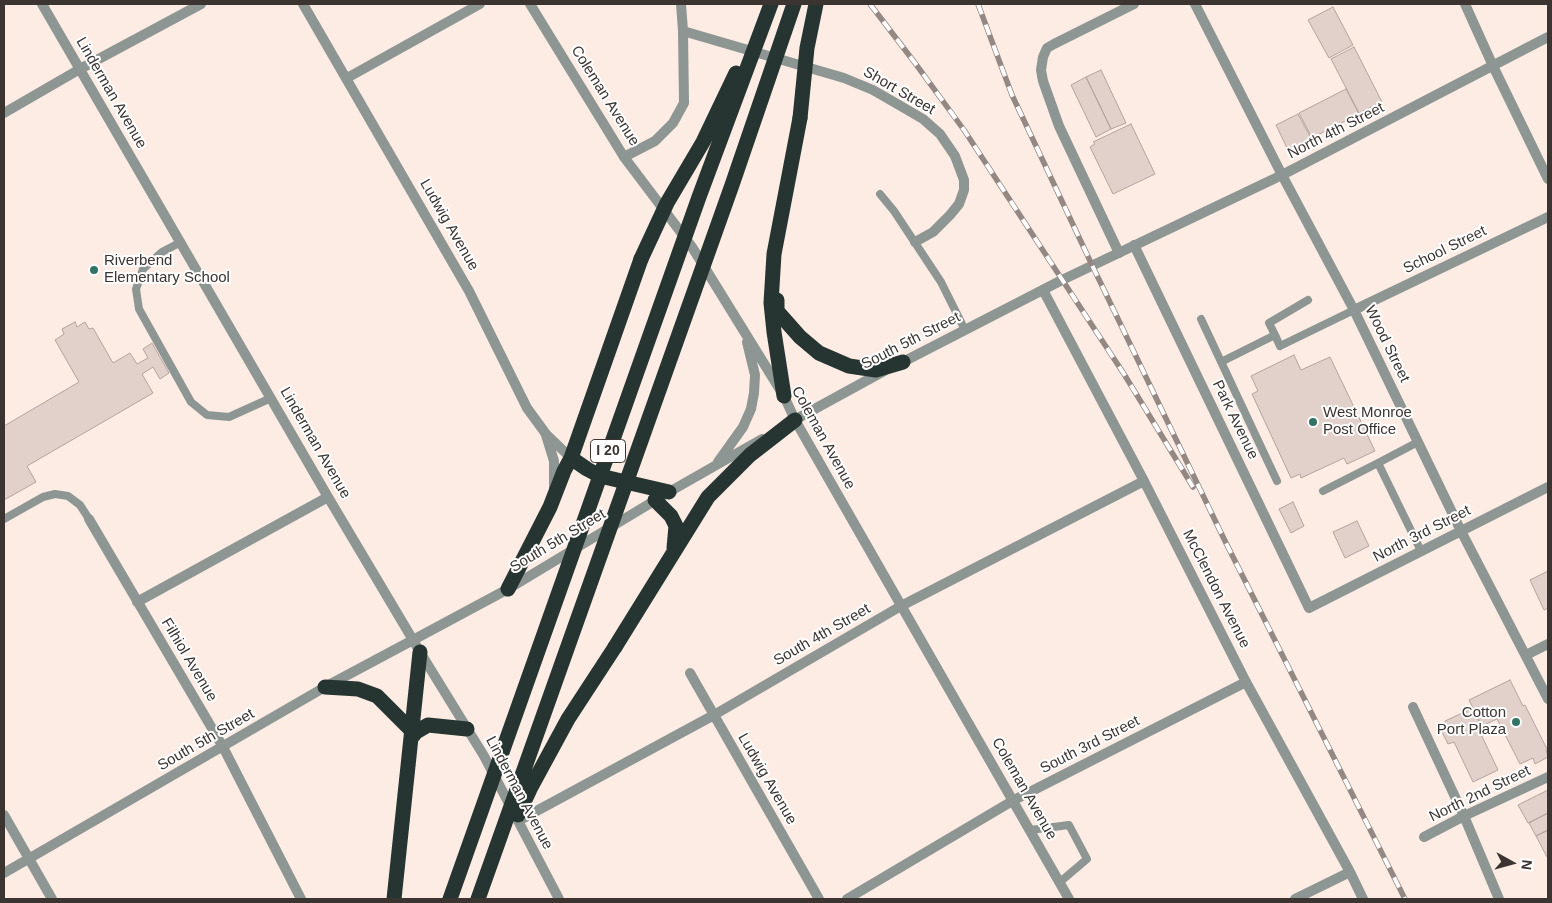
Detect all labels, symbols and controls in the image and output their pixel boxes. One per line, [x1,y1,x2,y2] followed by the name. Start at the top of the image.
[72,34,150,152] street label: Linderman Avenue
[567,43,643,149] street label: Coleman Avenue
[860,63,938,119] street label: Short Street
[1285,99,1387,163] street label: North 4th Street
[416,176,482,274] street label: Ludwig Avenue
[1401,222,1489,278] street label: School Street
[104,252,230,287] place label: Riverbend Elementary School
[88,264,100,276] marker: Riverbend Elementary School
[1361,303,1413,385] street label: Wood Street
[859,308,963,374] street label: South 5th Street
[1208,378,1262,462] street label: Park Avenue
[787,383,859,493] street label: Coleman Avenue
[276,384,354,502] street label: Linderman Avenue
[1323,404,1412,439] place label: West Monroe Post Office
[1307,416,1319,428] marker: West Monroe Post Office
[590,440,626,462] road number: I 20
[1370,502,1474,566] street label: North 3rd Street
[507,505,609,577] street label: South 5th Street
[1178,527,1254,651] street label: McClendon Avenue
[771,600,873,670] street label: South 4th Street
[157,615,221,705] street label: Filhiol Avenue
[1437,704,1506,739] place label: Cotton Port Plaza
[155,705,257,775] street label: South 5th Street
[1037,712,1143,778] street label: South 3rd Street
[1510,716,1522,728] marker: Cotton Port Plaza
[734,730,800,828] street label: Ludwig Avenue
[482,733,556,853] street label: Linderman Avenue
[988,735,1060,843] street label: Coleman Avenue
[1427,762,1533,826] street label: North 2nd Street
[1487,838,1537,888] north arrow
[1518,859,1535,871] text: N

